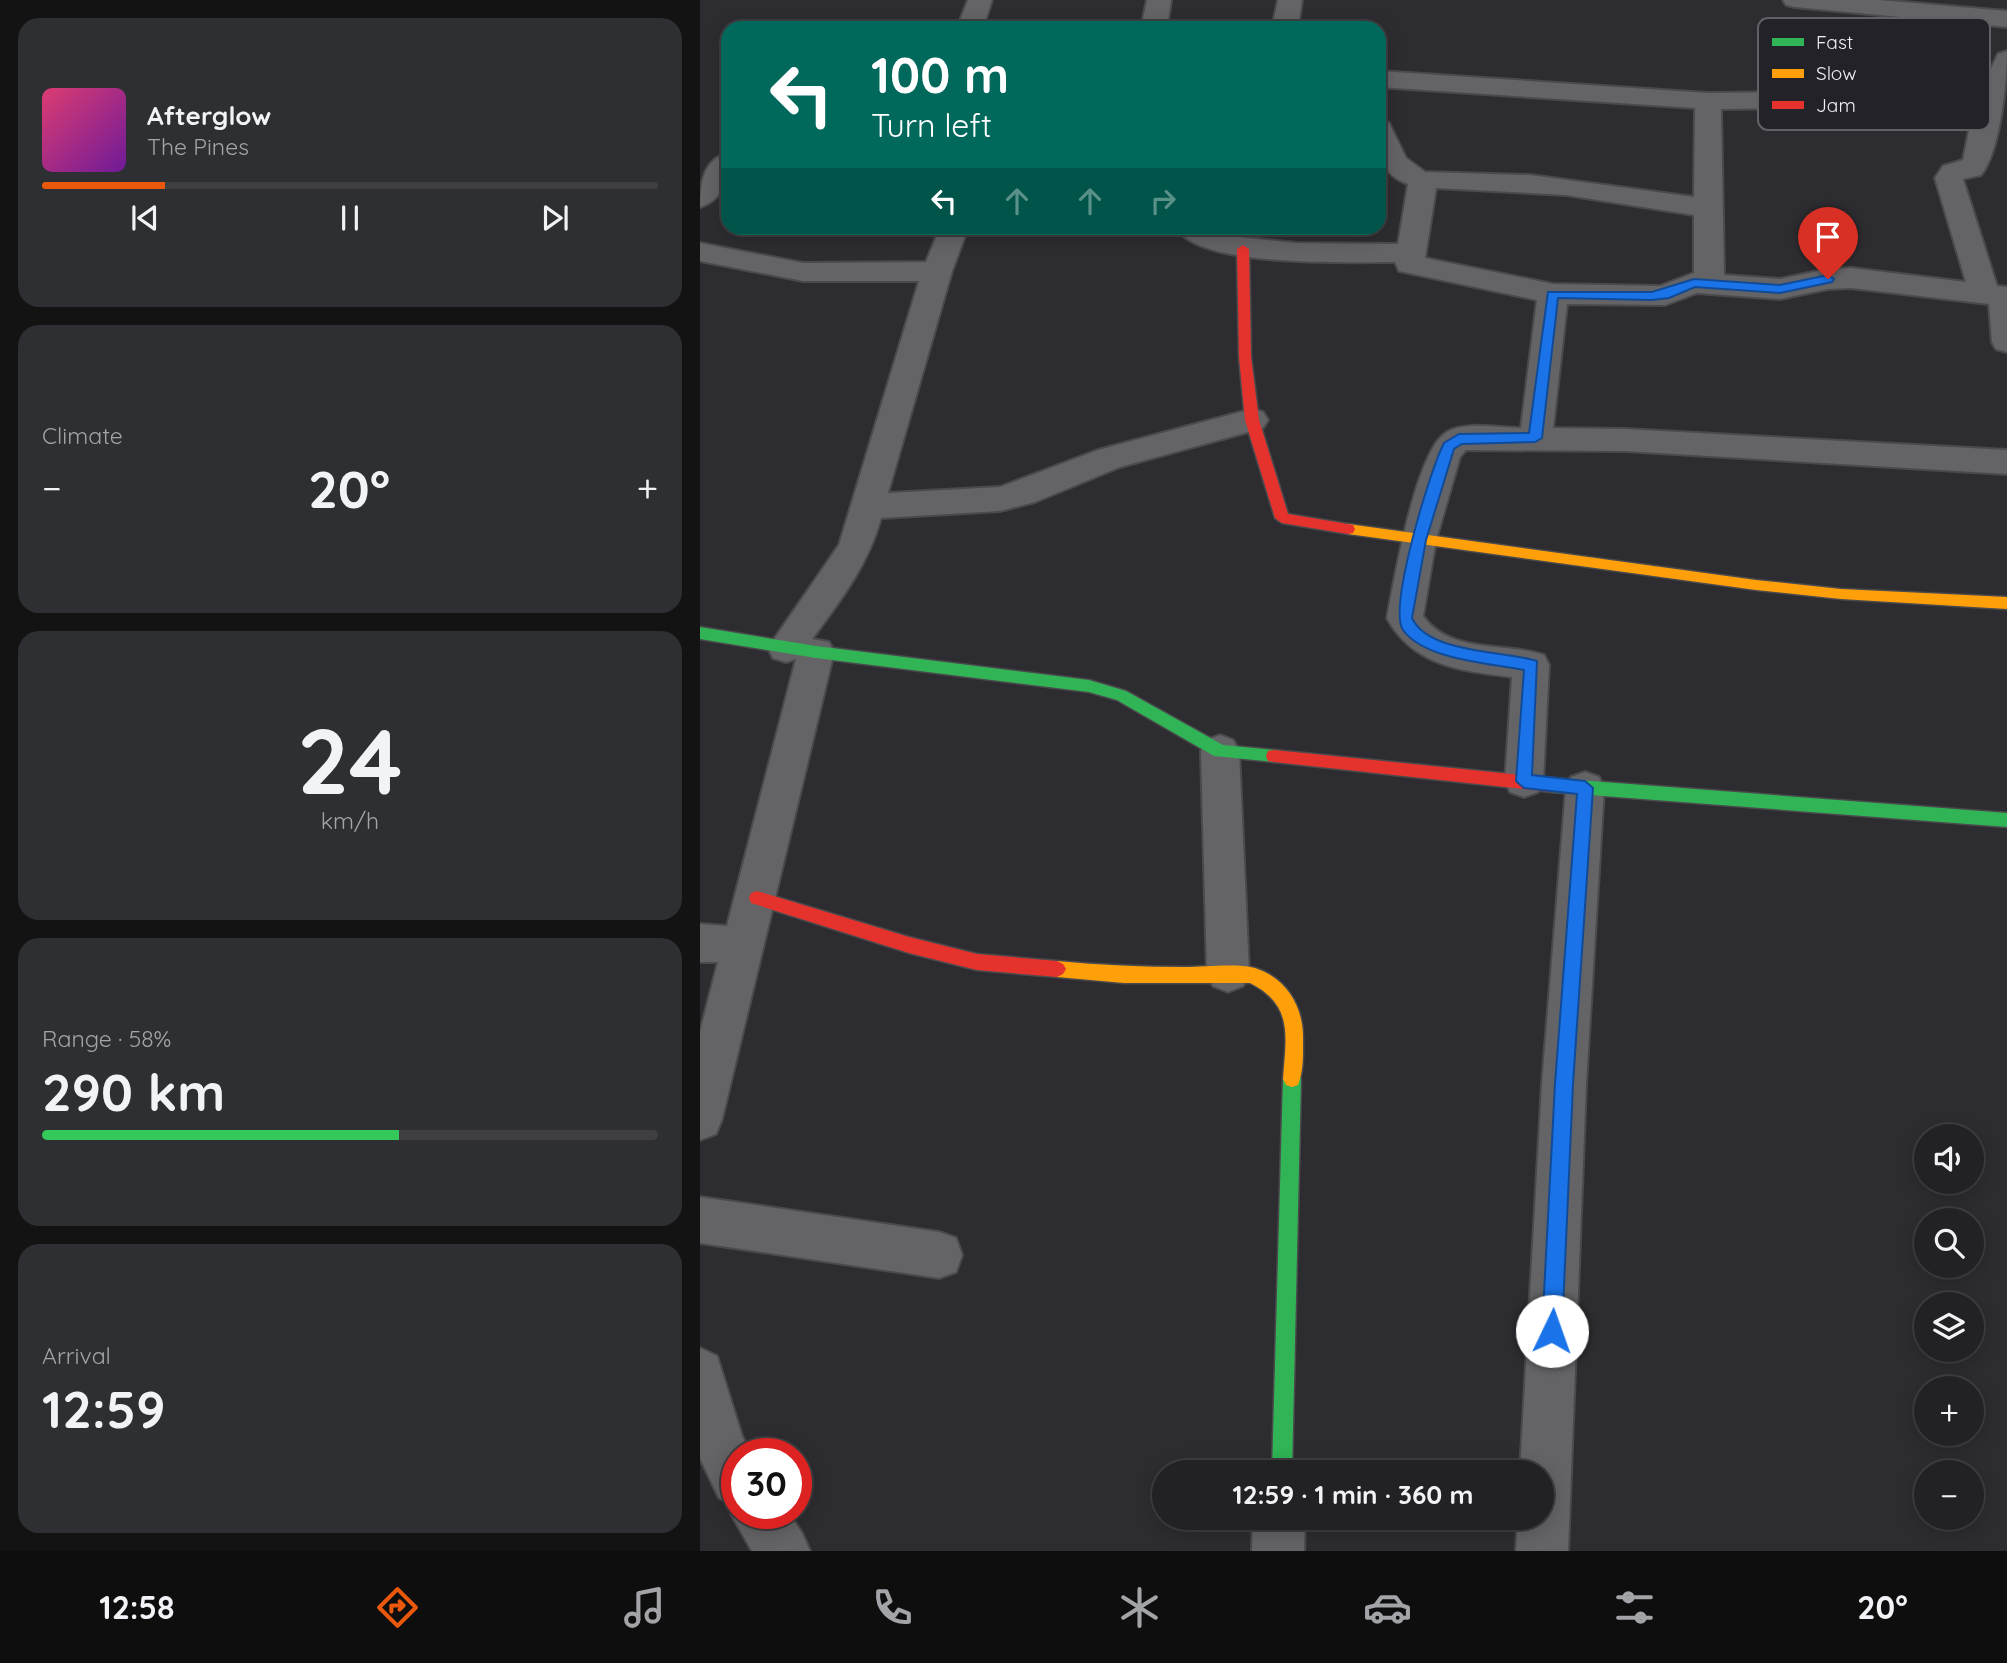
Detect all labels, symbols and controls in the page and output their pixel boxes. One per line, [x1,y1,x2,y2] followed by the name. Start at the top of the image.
[1758,18,1990,130] legend
[1816,30,1853,54] text: Fast
[871,44,1009,105] text: 100 m
[756,49,847,140] icon: left
[1816,61,1857,85] text: Slow
[1816,93,1856,117] text: Jam
[147,99,271,132] text: Afterglow
[871,105,992,145] text: Turn left
[147,132,249,161] text: The Pines
[925,182,963,220] icon: left
[998,182,1036,220] icon: ahead
[1071,182,1109,220] icon: ahead
[1144,182,1182,220] icon: right
[126,199,164,237] icon: previous
[331,199,369,237] icon: pause
[536,199,574,237] icon: next
[1798,207,1858,279] pin
[1809,218,1847,256] icon: arrive
[42,421,123,450] text: Climate
[308,456,390,521] text: 20°
[42,464,62,512] text: −
[637,464,658,512] text: +
[297,703,403,817] text: 24
[321,806,379,835] text: km/h
[42,1024,171,1053] text: Range · 58%
[42,1059,225,1124] text: 290 km
[1914,1124,1984,1530] map controls
[1914,1124,1984,1194] button: sound
[1914,1208,1984,1278] button: search
[1914,1292,1984,1362] button: layers
[1515,1294,1589,1368] position arrow
[42,1341,111,1370] text: Arrival
[42,1376,166,1441] text: 12:59
[1914,1376,1984,1446] button: +
[721,1438,812,1529] speed limit sign: 30
[1914,1460,1984,1530] button: −
[1233,1478,1473,1511] text: 12:59 · 1 min · 360 m
[373,1583,422,1632] icon: directions
[620,1583,669,1632] icon: music
[868,1583,917,1632] icon: phone
[1115,1583,1164,1632] icon: climate
[1363,1583,1412,1632] icon: car
[1610,1583,1659,1632] icon: filters
[99,1587,175,1627] text: 12:58
[1857,1587,1908,1627] text: 20°

